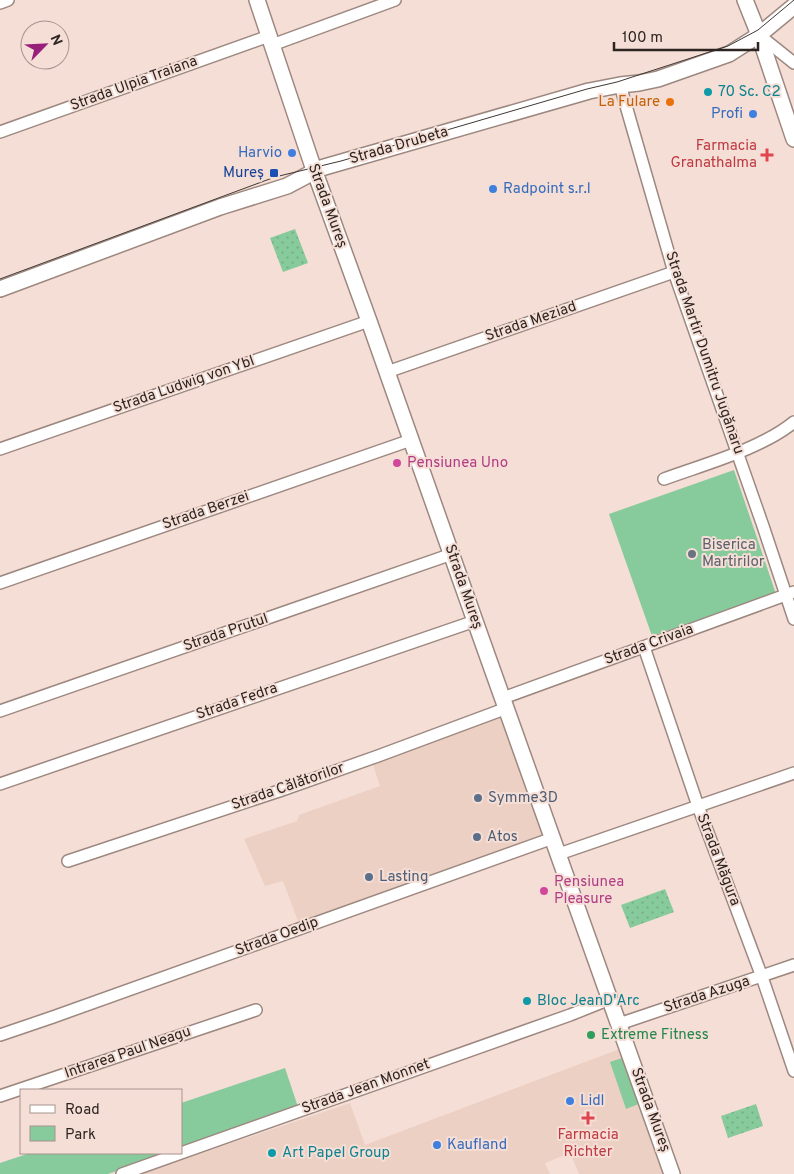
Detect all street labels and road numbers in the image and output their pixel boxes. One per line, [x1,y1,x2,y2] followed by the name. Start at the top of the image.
[68,52,200,116] street label: Strada Ulpia Traiana
[347,123,451,169] street label: Strada Drubeta
[303,161,351,251] street label: Strada Mureș
[660,249,748,457] street label: Strada Martir Dumitru Jugănaru
[483,297,579,347] street label: Strada Meziad
[111,352,257,418] street label: Strada Ludwig von Ybl
[160,487,252,535] street label: Strada Berzei
[440,542,486,632] street label: Strada Mureș
[181,610,271,656] street label: Strada Prutul
[602,620,696,670] street label: Strada Crivaia
[194,679,280,725] street label: Strada Fedra
[229,759,347,815] street label: Strada Călătorilor
[692,811,744,909] street label: Strada Măgura
[233,913,321,961] street label: Strada Oedip
[662,972,752,1018] street label: Strada Azuga
[62,1022,194,1084] street label: Intrarea Paul Neagu
[299,1055,433,1119] street label: Strada Jean Monnet
[626,1065,674,1155] street label: Strada Mureș

